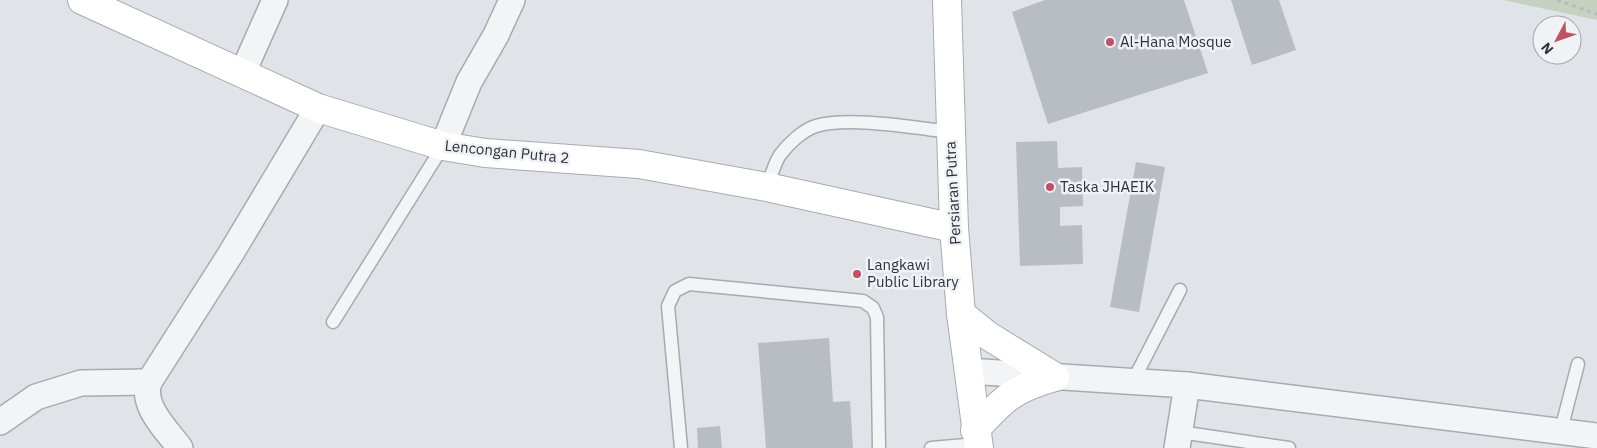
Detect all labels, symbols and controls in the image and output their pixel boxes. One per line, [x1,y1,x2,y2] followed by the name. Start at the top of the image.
[1532,15,1582,65] north arrow
[1120,32,1232,51] place label: Al-Hana Mosque
[1104,36,1116,48] marker: Al-Hana Mosque
[1537,39,1557,58] text: N
[444,136,570,168] street label: Lencongan Putra 2
[940,141,965,245] street label: Persiaran Putra
[1060,177,1155,196] place label: Taska JHAEIK
[1044,181,1056,193] marker: Taska JHAEIK
[867,255,959,291] place label: Langkawi Public Library
[851,268,863,280] marker: Langkawi Public Library

